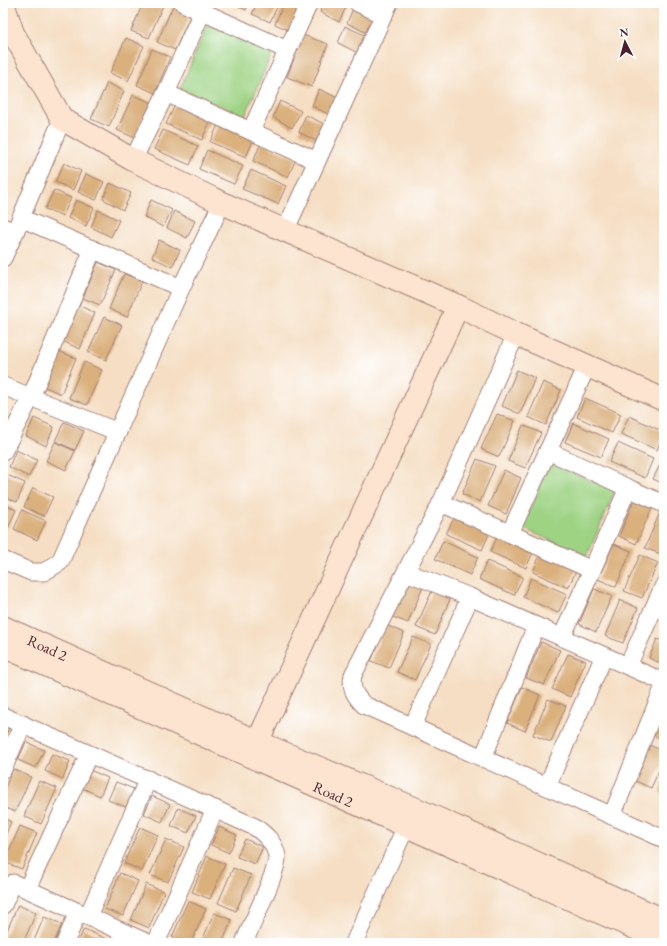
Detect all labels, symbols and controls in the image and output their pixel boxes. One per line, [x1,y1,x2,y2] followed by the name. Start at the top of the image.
[605,22,645,62] north arrow
[619,25,629,39] text: N
[25,630,71,665] street label: Road 2
[311,776,357,811] street label: Road 2

